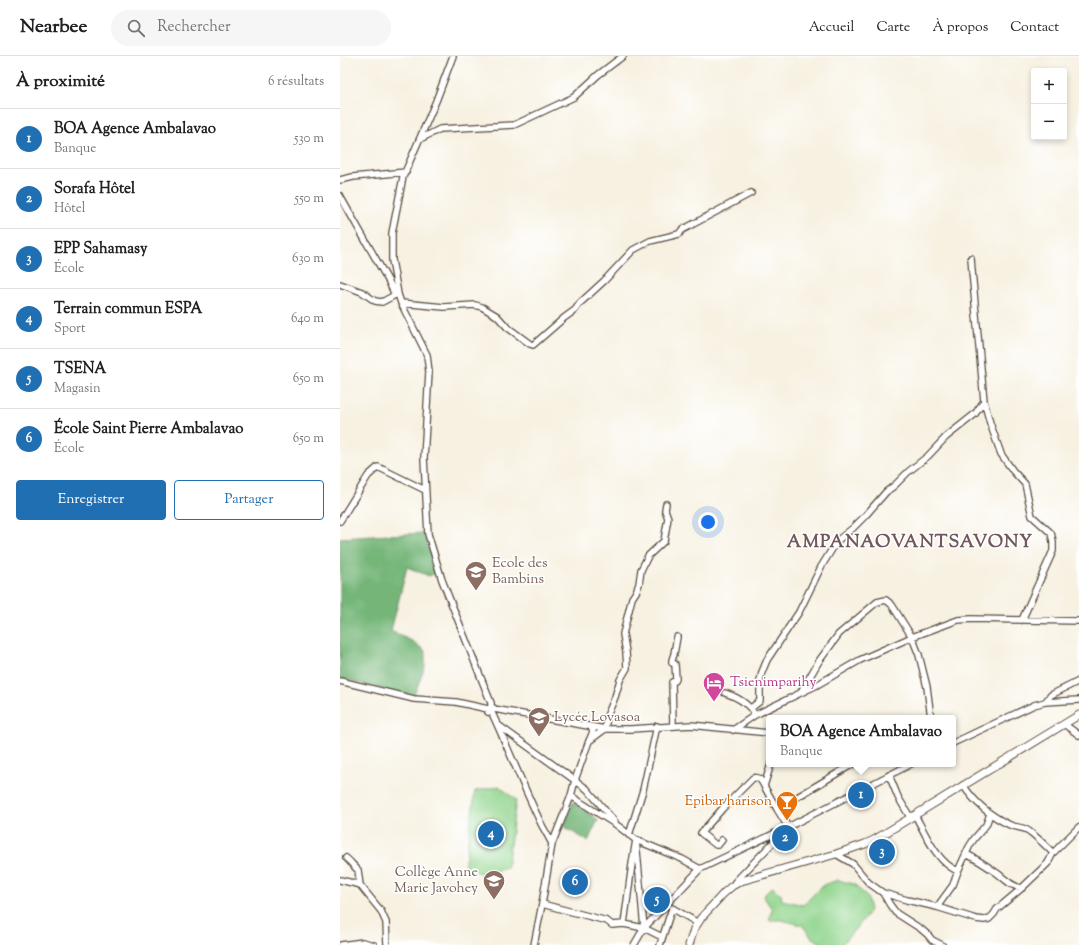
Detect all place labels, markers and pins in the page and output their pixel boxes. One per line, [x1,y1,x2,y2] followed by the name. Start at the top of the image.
[492,554,547,590] place label: Ecole des Bambins
[463,559,489,592] school or university icon: Ecole des Bambins
[701,670,727,703] hotel icon: Tsienimparihy
[730,673,817,693] place label: Tsienimparihy
[526,705,552,738] school or university icon: Lycée Lovasoa
[554,708,641,728] place label: Lycée Lovasoa
[848,780,874,810] pin: 1
[774,789,800,822] bar icon: Epibar harison
[685,792,772,812] place label: Epibar harison
[478,819,504,849] pin: 4
[772,823,798,853] pin: 2
[869,837,895,867] pin: 3
[394,863,478,899] place label: Collège Anne Marie Javohey
[562,867,588,897] pin: 6
[481,868,507,901] school or university icon: Collège Anne Marie Javohey
[644,885,670,915] pin: 5

